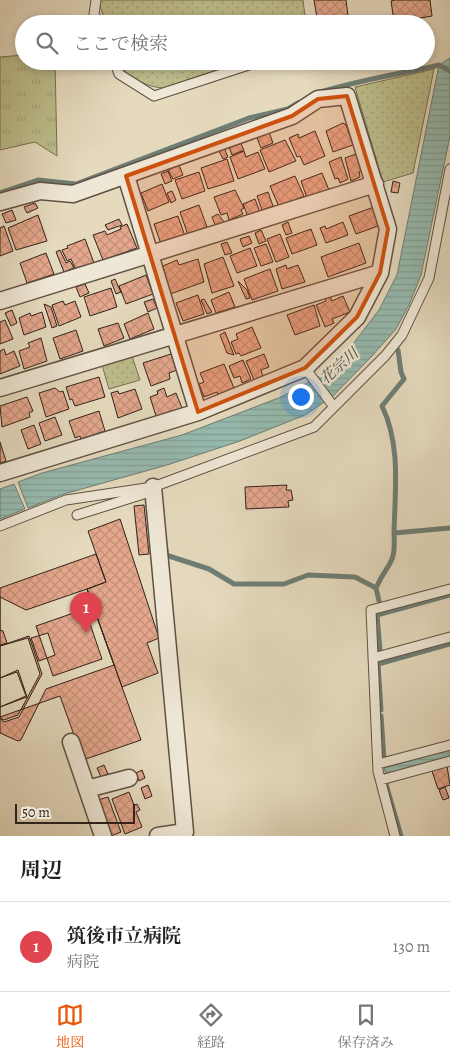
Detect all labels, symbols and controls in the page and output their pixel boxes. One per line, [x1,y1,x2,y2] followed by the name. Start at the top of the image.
[15,15,435,70] search box
[33,29,61,57] icon: search
[73,31,168,57] text: ここで検索
[316,342,364,388] water label: 花宗川
[288,384,314,410] your location
[70,592,102,633] pin: 1
[15,801,135,824] scale bar
[22,803,50,822] text: 50 m
[20,856,62,884] text: 周辺
[67,923,181,949] text: 筑後市立病院
[33,936,39,958] text: 1
[393,936,430,958] text: 130 m
[67,951,99,973] text: 病院
[56,1001,84,1052] tab: 地図
[197,1001,225,1052] tab: 経路
[338,1001,394,1052] tab: 保存済み

